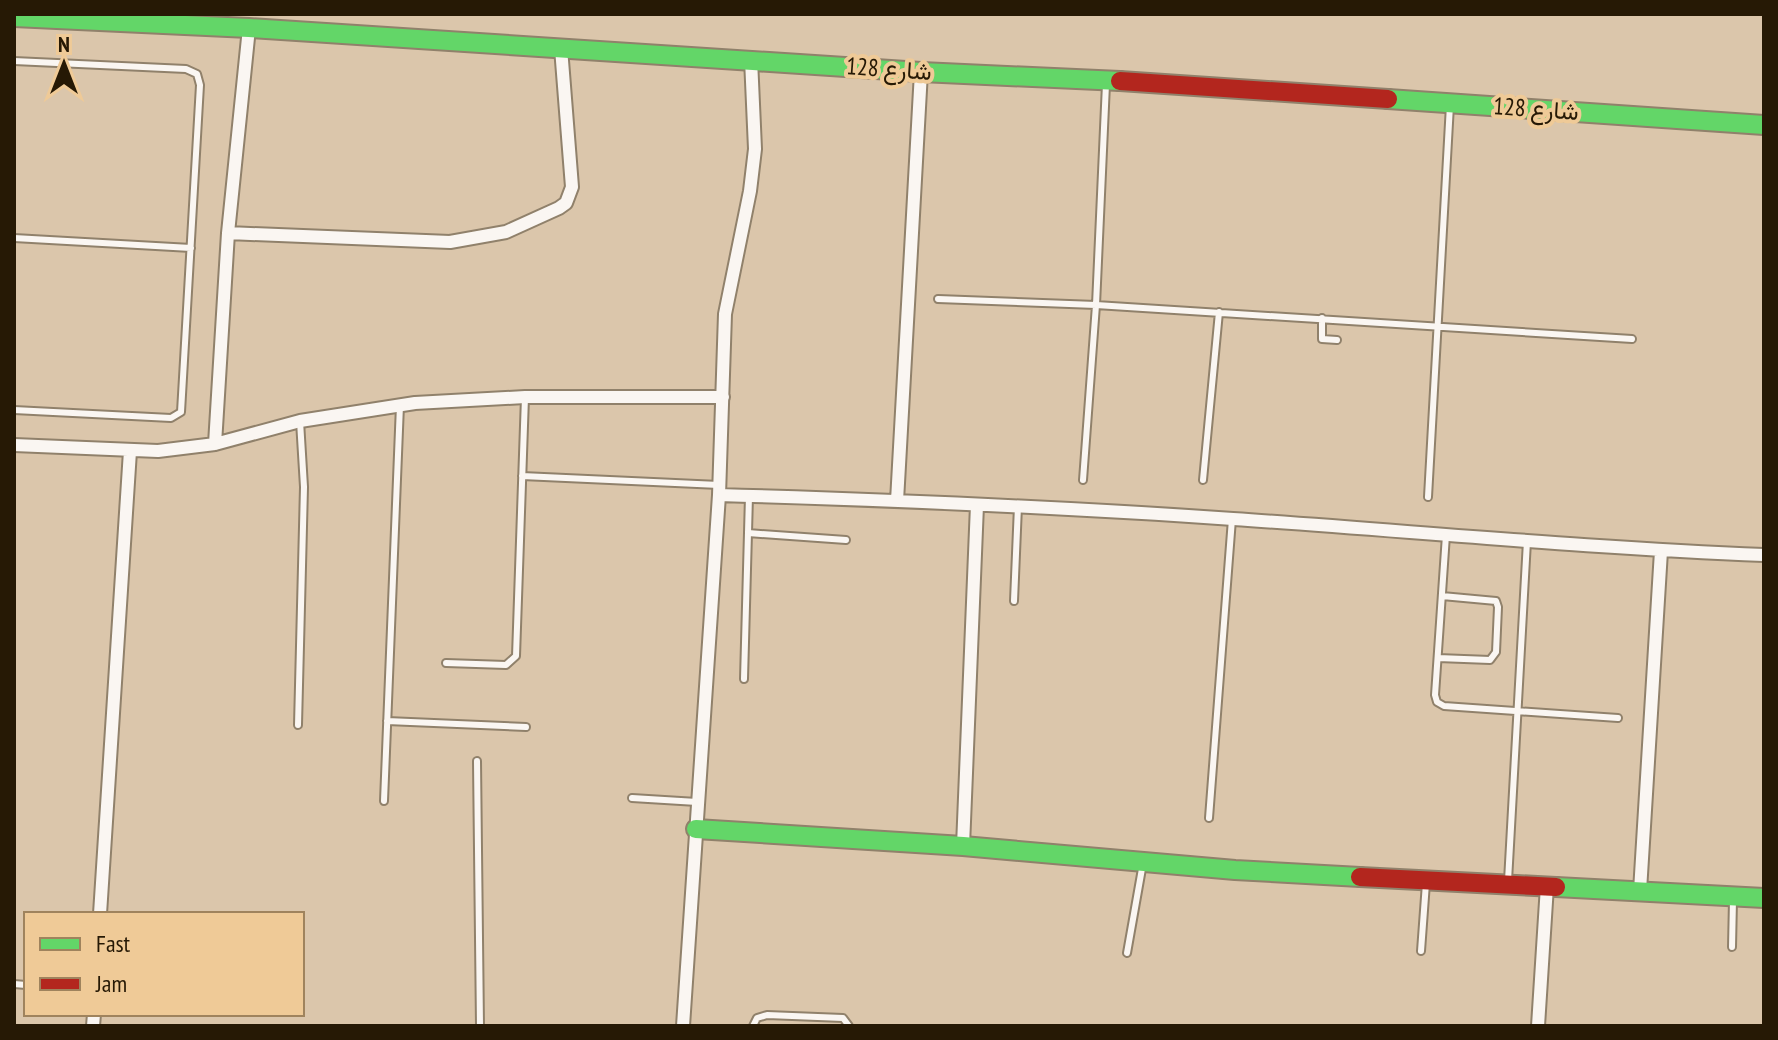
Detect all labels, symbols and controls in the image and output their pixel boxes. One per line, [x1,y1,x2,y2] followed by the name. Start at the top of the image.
[24,24,104,104] north arrow
[58,30,70,58] text: N
[845,50,933,88] street label: شارع 128
[1492,90,1580,128] street label: شارع 128
[24,912,304,1016] legend
[96,928,131,959] text: Fast
[95,968,127,999] text: Jam

